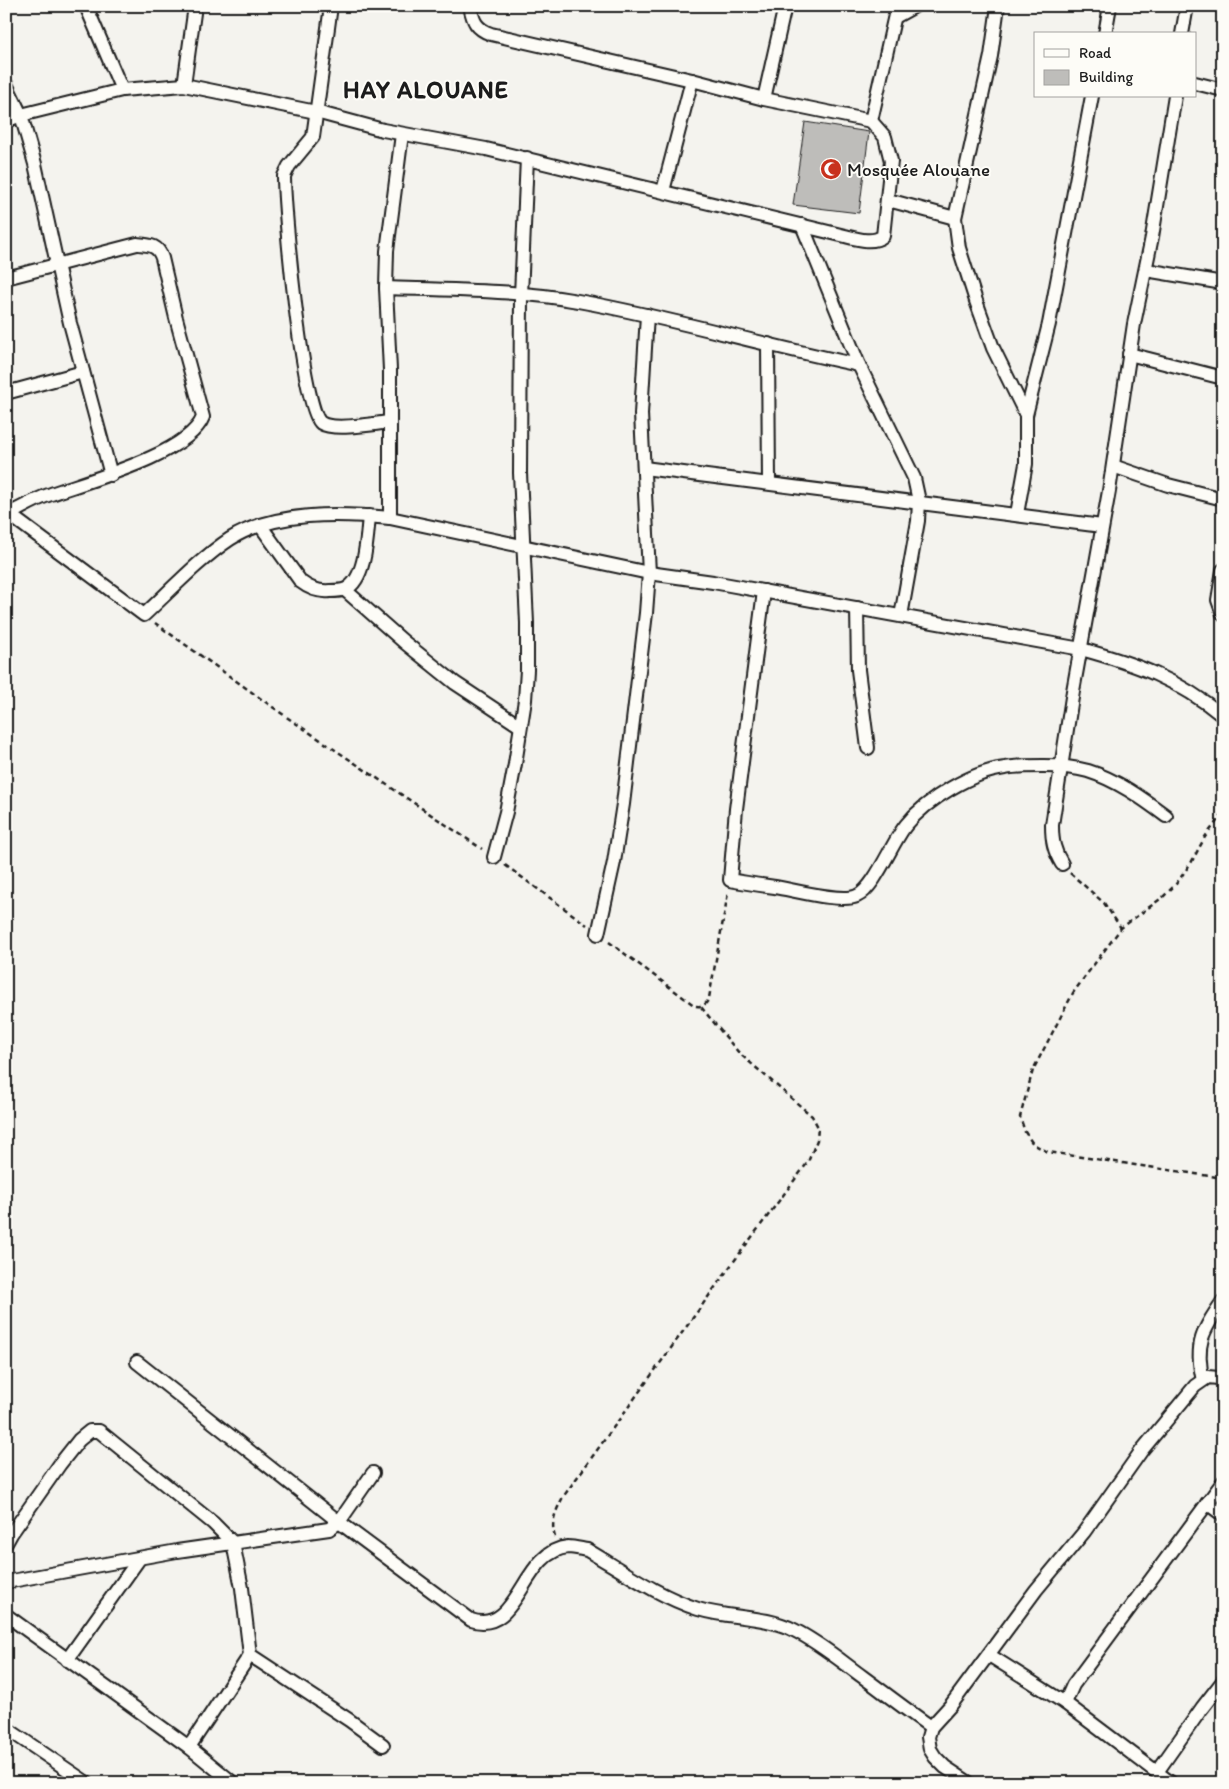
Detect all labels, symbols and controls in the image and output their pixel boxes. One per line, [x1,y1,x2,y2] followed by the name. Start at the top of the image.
[1034,32,1196,98] legend
[1079,44,1112,62] text: Road
[1079,68,1133,86] text: Building
[343,75,509,104] district label: HAY ALOUANE
[819,157,843,181] mosque icon: Mosquée Alouane
[847,158,990,181] place label: Mosquée Alouane

